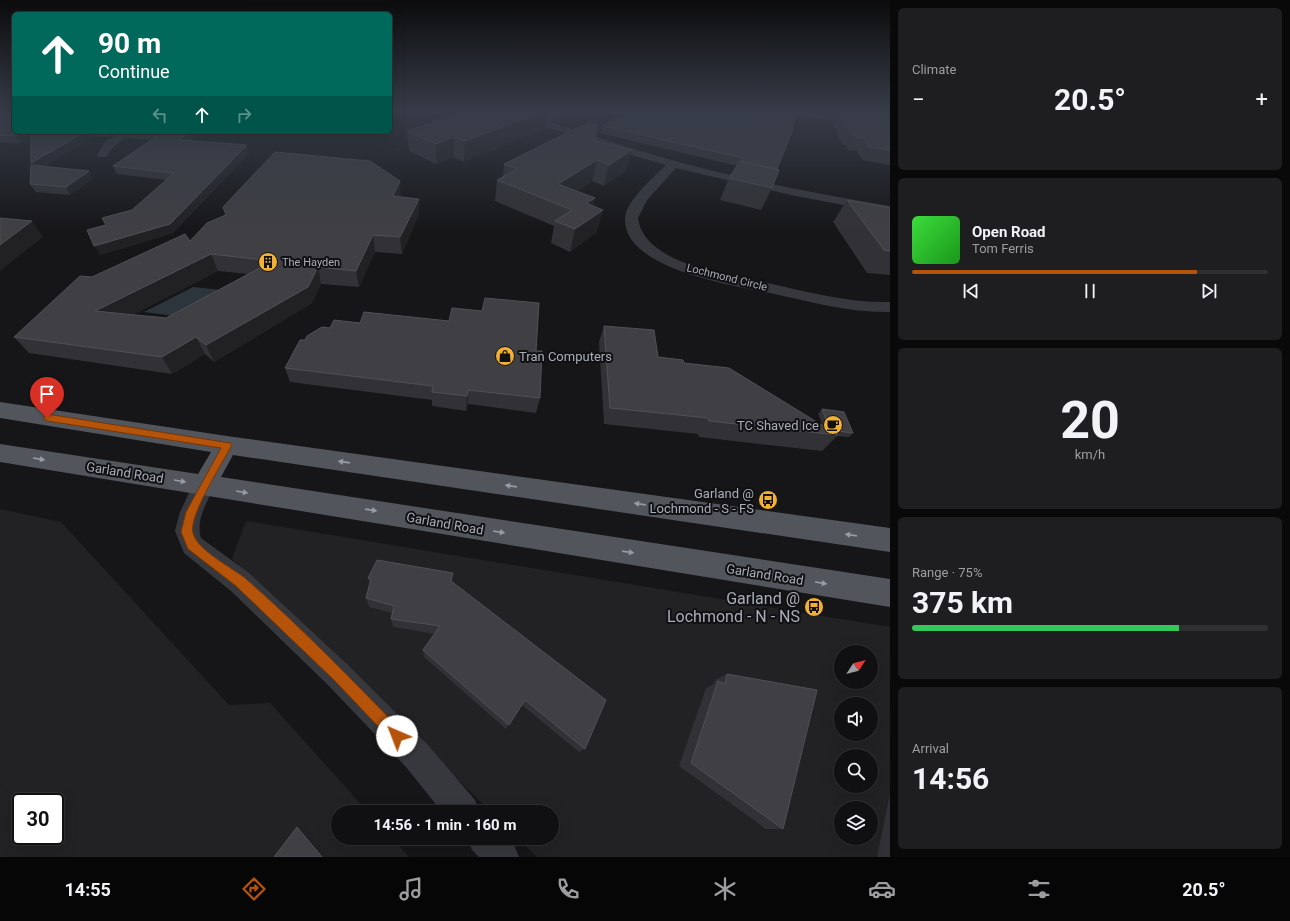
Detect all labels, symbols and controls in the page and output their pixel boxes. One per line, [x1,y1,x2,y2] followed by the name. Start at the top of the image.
[98,27,161,60] text: 90 m
[32,28,84,80] icon: ahead
[98,61,170,82] text: Continue
[912,62,956,77] text: Climate
[1054,82,1126,117] text: 20.5°
[912,87,925,112] text: −
[1256,87,1268,112] text: +
[149,104,171,126] icon: left
[191,104,213,126] icon: ahead
[233,104,255,126] icon: right
[972,223,1046,241] text: Open Road
[972,241,1034,256] text: Tom Ferris
[257,251,279,273] building icon: The Hayden
[282,256,340,269] place label: The Hayden
[685,261,769,294] street label: Lochmond Circle
[960,280,982,302] icon: previous
[1079,280,1101,302] icon: pause
[1198,280,1220,302] icon: next
[494,345,516,367] shop icon: Tran Computers
[519,349,612,364] place label: Tran Computers
[30,377,64,418] pin
[36,383,58,405] icon: arrive
[1060,390,1120,451] text: 20
[822,414,844,436] cafe icon: TC Shaved Ice
[737,418,819,433] place label: TC Shaved Ice
[1075,447,1105,462] text: km/h
[32,456,45,462] one-way arrow
[85,459,165,486] street label: Garland Road
[338,459,350,465] one-way arrow
[174,478,186,484] one-way arrow
[505,483,517,489] one-way arrow
[650,486,754,516] place label: Garland @ Lochmond - S - FS
[236,489,249,495] one-way arrow
[757,489,779,511] bus stop icon: Garland @ Lochmond - S - FS
[633,501,646,507] one-way arrow
[365,507,377,513] one-way arrow
[405,509,485,538] street label: Garland Road
[493,529,505,535] one-way arrow
[845,532,857,538] one-way arrow
[622,549,634,555] one-way arrow
[725,561,805,588] street label: Garland Road
[912,565,982,580] text: Range · 75%
[815,580,827,586] one-way arrow
[912,585,1013,620] text: 375 km
[667,589,800,626] place label: Garland @ Lochmond - N - NS
[803,596,825,618] bus stop icon: Garland @ Lochmond - N - NS
[834,645,878,689] north arrow
[834,645,878,845] map controls
[834,697,878,741] button: sound
[376,715,418,757] position arrow
[912,741,949,756] text: Arrival
[834,749,878,793] button: search
[912,761,989,796] text: 14:56
[12,793,64,845] speed limit sign: 30
[834,801,878,845] button: layers
[374,816,516,834] text: 14:56 · 1 min · 160 m
[240,875,268,903] icon: directions
[397,875,425,903] icon: music
[554,875,582,903] icon: phone
[711,875,739,903] icon: climate
[868,875,896,903] icon: car
[1025,875,1053,903] icon: filters
[65,879,111,900] text: 14:55
[1182,879,1225,900] text: 20.5°

